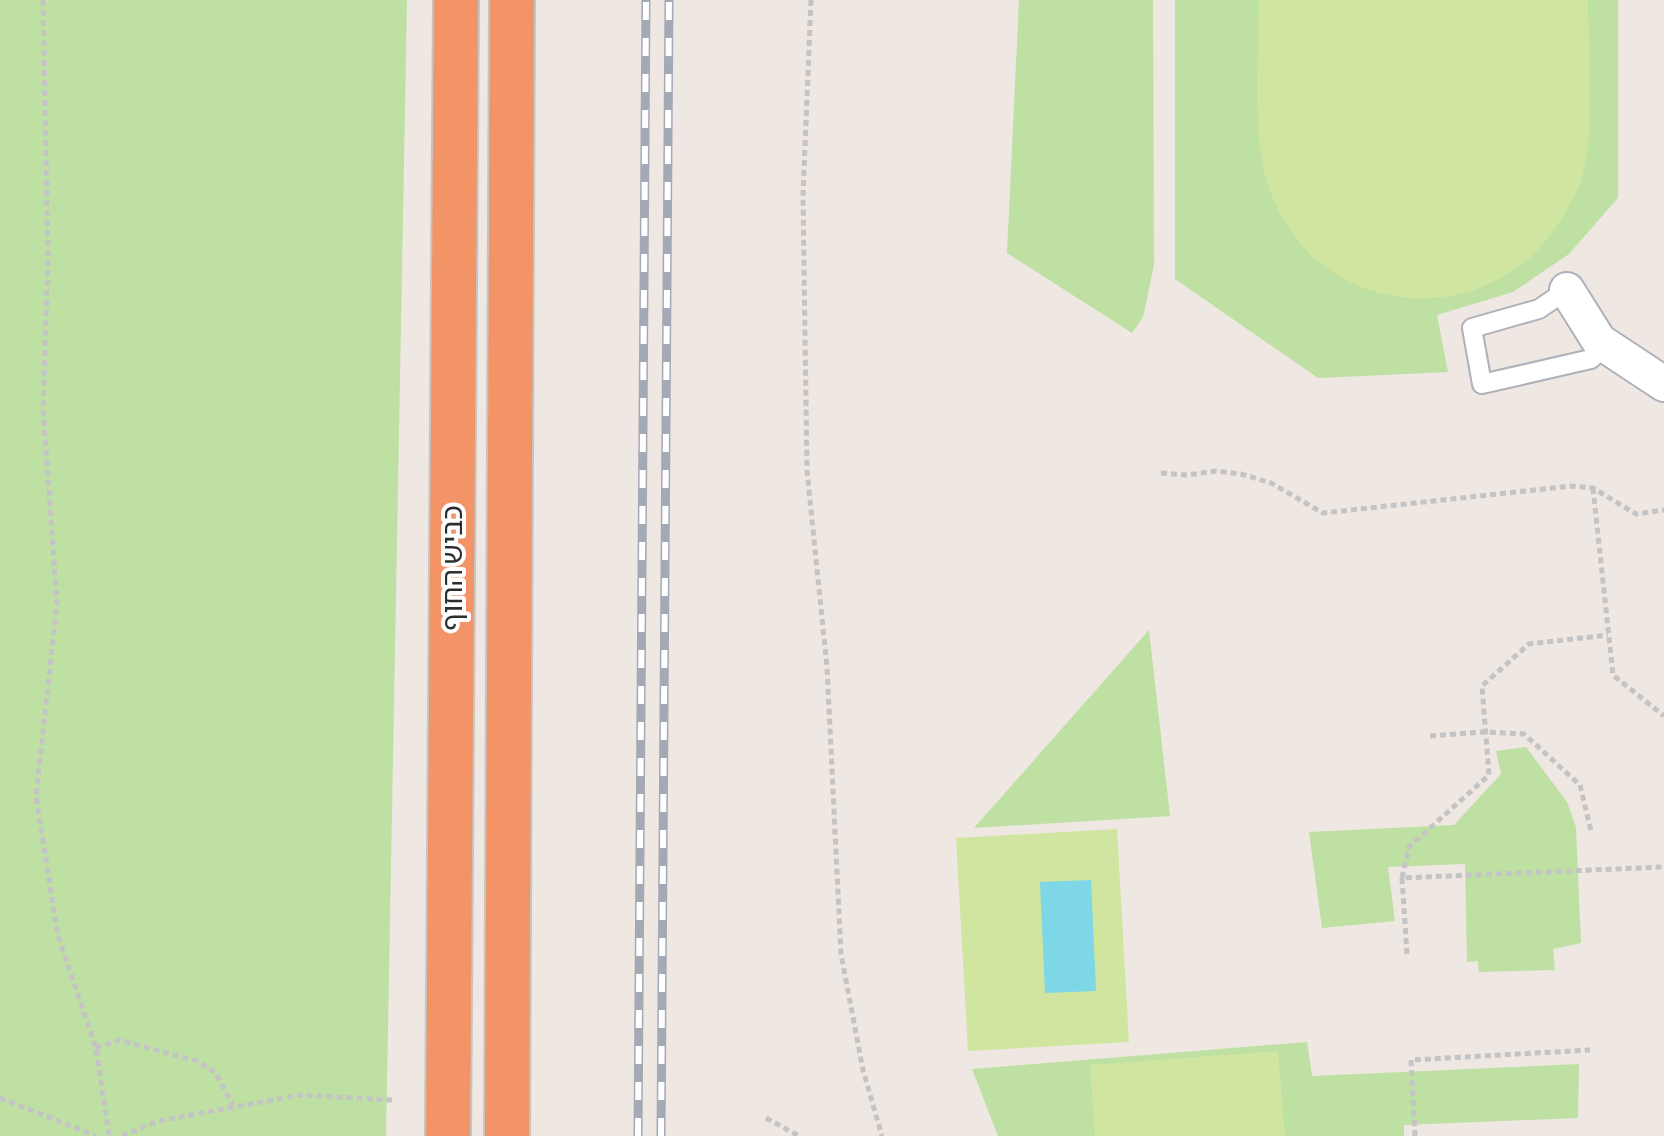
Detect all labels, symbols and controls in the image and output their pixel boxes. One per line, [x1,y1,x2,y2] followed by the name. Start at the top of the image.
[437,505,470,631] street label: כביש החוף

